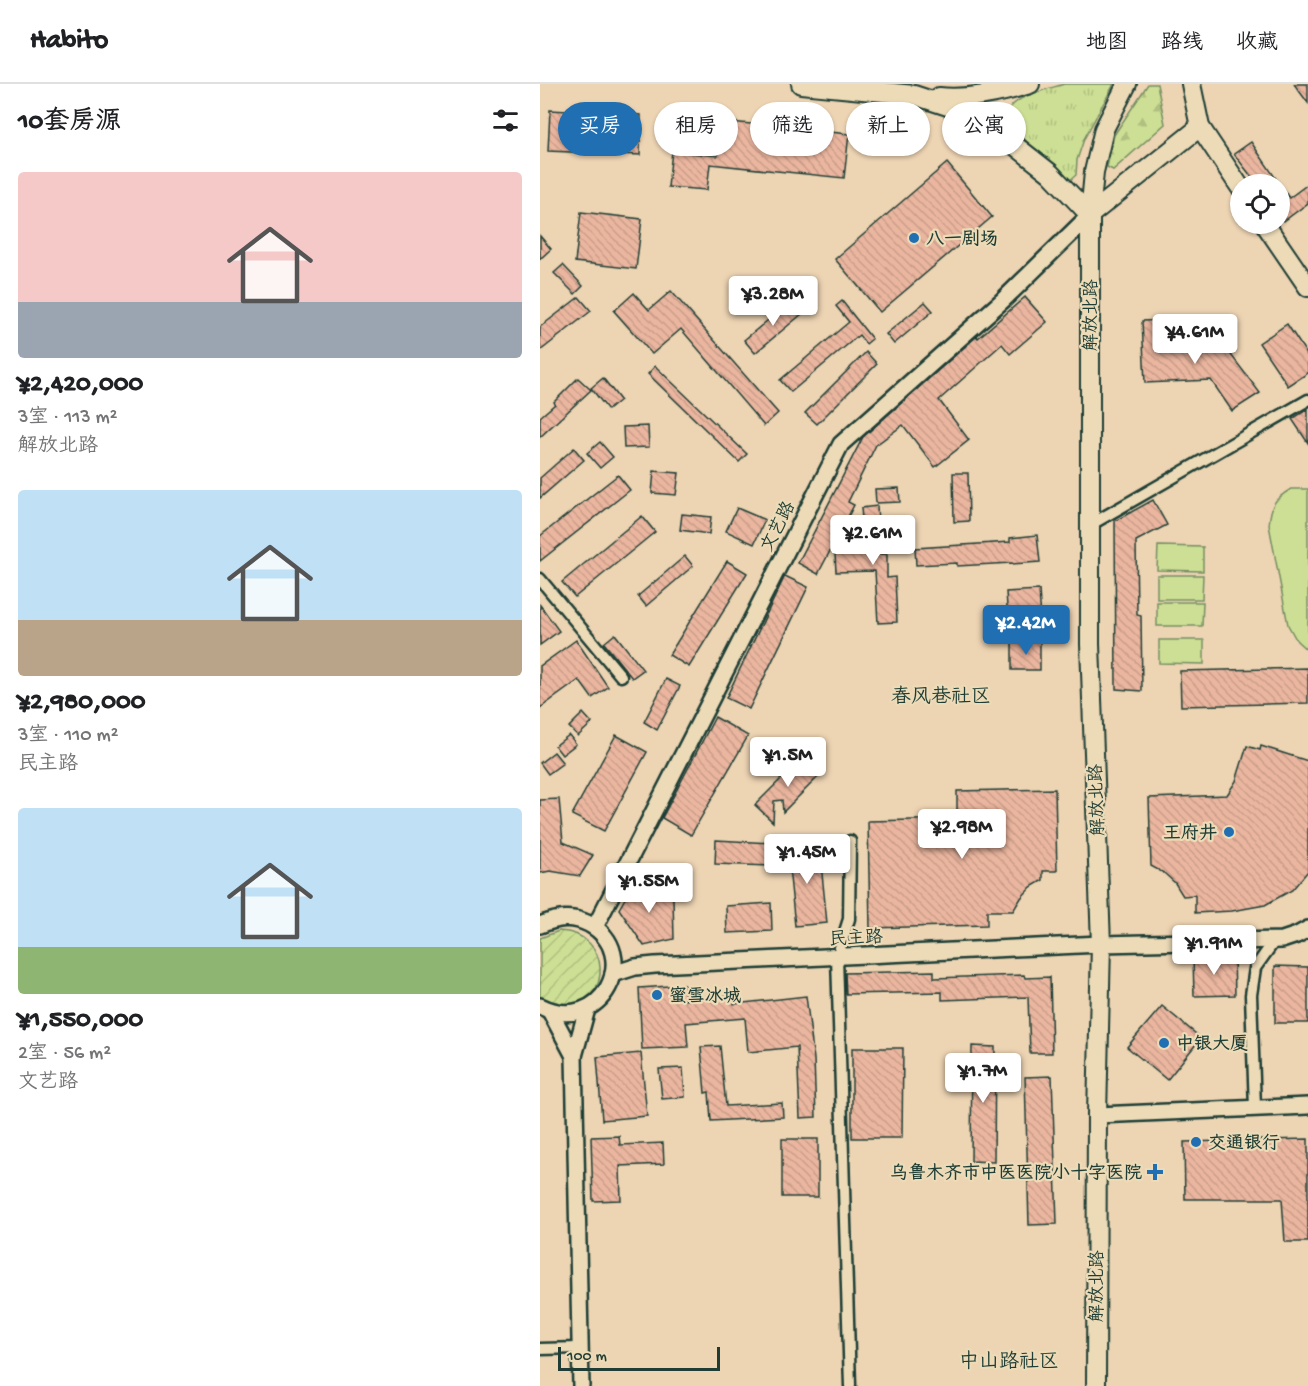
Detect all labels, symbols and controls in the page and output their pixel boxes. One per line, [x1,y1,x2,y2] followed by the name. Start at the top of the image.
[30,25,108,58] text: Habito
[1086,32,1128,57] text: 地图
[1161,32,1203,57] text: 路线
[1236,32,1278,57] text: 收藏
[558,102,642,156] chip: 买房
[654,102,738,156] chip: 租房
[750,102,834,156] chip: 筛选
[846,102,930,156] chip: 新上
[942,102,1026,156] chip: 公寓
[489,104,522,137] icon: filters
[18,108,121,139] text: 10套房源
[1230,174,1290,234] map controls
[1230,174,1290,234] button: locate
[216,211,324,319] icon: home
[926,229,998,251] place label: 八一剧场
[907,231,921,245] marker: 八一剧场
[724,276,822,327] pin: ¥3.28M
[1081,279,1103,351] street label: 解放北路
[743,284,803,307] text: ¥3.28M
[1146,314,1244,365] pin: ¥4.61M
[1166,322,1224,345] text: ¥4.61M
[18,370,143,401] text: ¥2,420,000
[18,407,118,430] text: 3室 · 113 m²
[18,436,98,459] text: 解放北路
[757,498,801,556] street label: 文艺路
[824,515,922,566] pin: ¥2.61M
[844,523,902,546] text: ¥2.61M
[216,529,324,637] icon: home
[977,605,1075,656] pin: ¥2.42M
[997,613,1055,636] text: ¥2.42M
[891,685,991,710] district label: 春风巷社区
[18,688,145,719] text: ¥2,980,000
[18,725,119,748] text: 3室 · 110 m²
[746,737,830,788] pin: ¥1.5M
[764,745,812,768] text: ¥1.5M
[18,754,78,777] text: 民主路
[1086,764,1110,836] street label: 解放北路
[913,809,1011,860] pin: ¥2.98M
[932,817,992,840] text: ¥2.98M
[1163,823,1217,845] place label: 王府井
[1222,825,1236,839] marker: 王府井
[758,834,856,885] pin: ¥1.45M
[778,842,836,865] text: ¥1.45M
[216,847,324,955] icon: home
[600,863,698,914] pin: ¥1.55M
[620,871,678,894] text: ¥1.55M
[1165,925,1263,976] pin: ¥1.91M
[829,927,884,951] street label: 民主路
[1186,933,1242,956] text: ¥1.91M
[669,985,741,1008] place label: 蜜雪冰城
[650,988,664,1002] marker: 蜜雪冰城
[18,1006,143,1037] text: ¥1,550,000
[1176,1034,1248,1056] place label: 中银大厦
[1157,1036,1171,1050] marker: 中银大厦
[18,1043,111,1066] text: 2室 · 56 m²
[941,1053,1025,1104] pin: ¥1.7M
[959,1061,1007,1084] text: ¥1.7M
[18,1072,78,1095] text: 文艺路
[1208,1133,1280,1155] place label: 交通银行
[1189,1135,1203,1149] marker: 交通银行
[890,1162,1142,1185] place label: 乌鲁木齐市中医医院小十字医院
[1146,1163,1164,1181] marker: 乌鲁木齐市中医医院小十字医院
[1087,1250,1109,1322] street label: 解放北路
[558,1344,720,1372] scale bar
[567,1348,607,1367] text: 100 m
[959,1350,1059,1375] district label: 中山路社区

